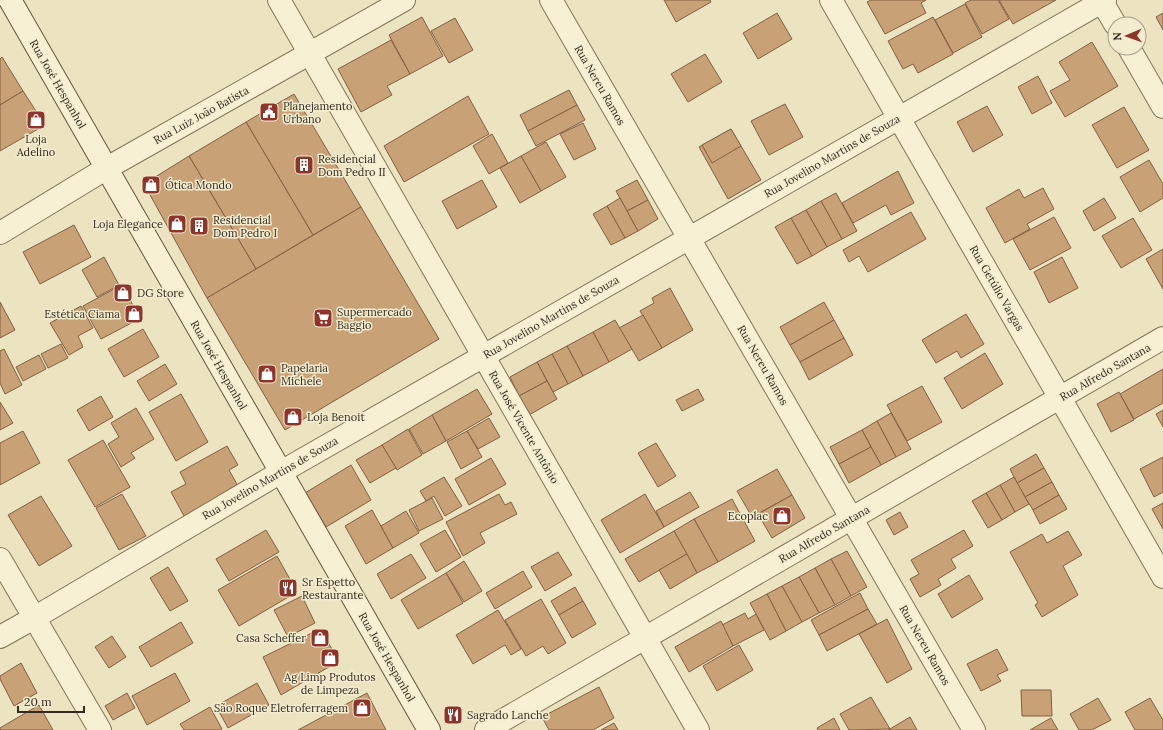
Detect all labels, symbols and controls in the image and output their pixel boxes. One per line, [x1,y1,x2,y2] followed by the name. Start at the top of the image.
[1107,16,1147,56] north arrow
[1110,31,1124,41] text: N
[27,37,89,131] street label: Rua José Hespanhol
[571,42,629,128] street label: Rua Nereu Ramos
[151,83,251,147] street label: Rua Luiz João Batista
[283,99,353,126] place label: Planejamento Urbano
[258,101,280,123] public building icon: Planejamento Urbano
[25,109,47,131] shop icon: Loja Adelino
[762,111,903,201] street label: Rua Jovelino Martins de Souza
[16,132,55,159] place label: Loja Adelino
[318,152,386,179] place label: Residencial Dom Pedro II
[293,154,315,176] building icon: Residencial Dom Pedro II
[140,174,162,196] shop icon: Ótica Mondo
[165,178,232,192] place label: Ótica Mondo
[166,213,188,235] shop icon: Loja Elegance
[213,213,277,240] place label: Residencial Dom Pedro I
[188,215,210,237] building icon: Residencial Dom Pedro I
[93,217,163,231] place label: Loja Elegance
[967,243,1027,333] street label: Rua Getúlio Vargas
[481,272,622,362] street label: Rua Jovelino Martins de Souza
[112,282,134,304] shop icon: DG Store
[137,286,184,300] place label: DG Store
[123,303,145,325] shop icon: Estética Ciama
[337,305,412,332] place label: Supermercado Baggio
[44,307,120,321] place label: Estética Ciama
[312,307,334,329] supermarket icon: Supermercado Baggio
[188,318,250,412] street label: Rua José Hespanhol
[734,322,792,408] street label: Rua Nereu Ramos
[1057,340,1153,404] street label: Rua Alfredo Santana
[281,361,328,388] place label: Papelaria Michele
[256,363,278,385] shop icon: Papelaria Michele
[486,368,562,486] street label: Rua José Vicente Antônio
[282,406,304,428] shop icon: Loja Benoit
[307,410,365,424] place label: Loja Benoit
[200,433,341,523] street label: Rua Jovelino Martins de Souza
[776,502,872,566] street label: Rua Alfredo Santana
[771,505,793,527] shop icon: Ecoplac
[728,509,768,523] place label: Ecoplac
[302,575,364,602] place label: Sr Espetto Restaurante
[277,577,299,599] restaurant icon: Sr Espetto Restaurante
[896,602,954,688] street label: Rua Nereu Ramos
[356,610,418,704] street label: Rua José Hespanhol
[309,627,331,649] shop icon: Casa Scheffer
[236,631,306,645] place label: Casa Scheffer
[319,647,341,669] shop icon: Ag Limp Produtos de Limpeza
[283,670,376,697] place label: Ag Limp Produtos de Limpeza
[18,688,84,714] scale bar
[24,694,52,709] text: 20 m
[351,697,373,719] shop icon: São Roque Eletroferragem
[214,701,348,715] place label: São Roque Eletroferragem
[442,704,464,726] restaurant icon: Sagrado Lanche
[467,708,549,722] place label: Sagrado Lanche

